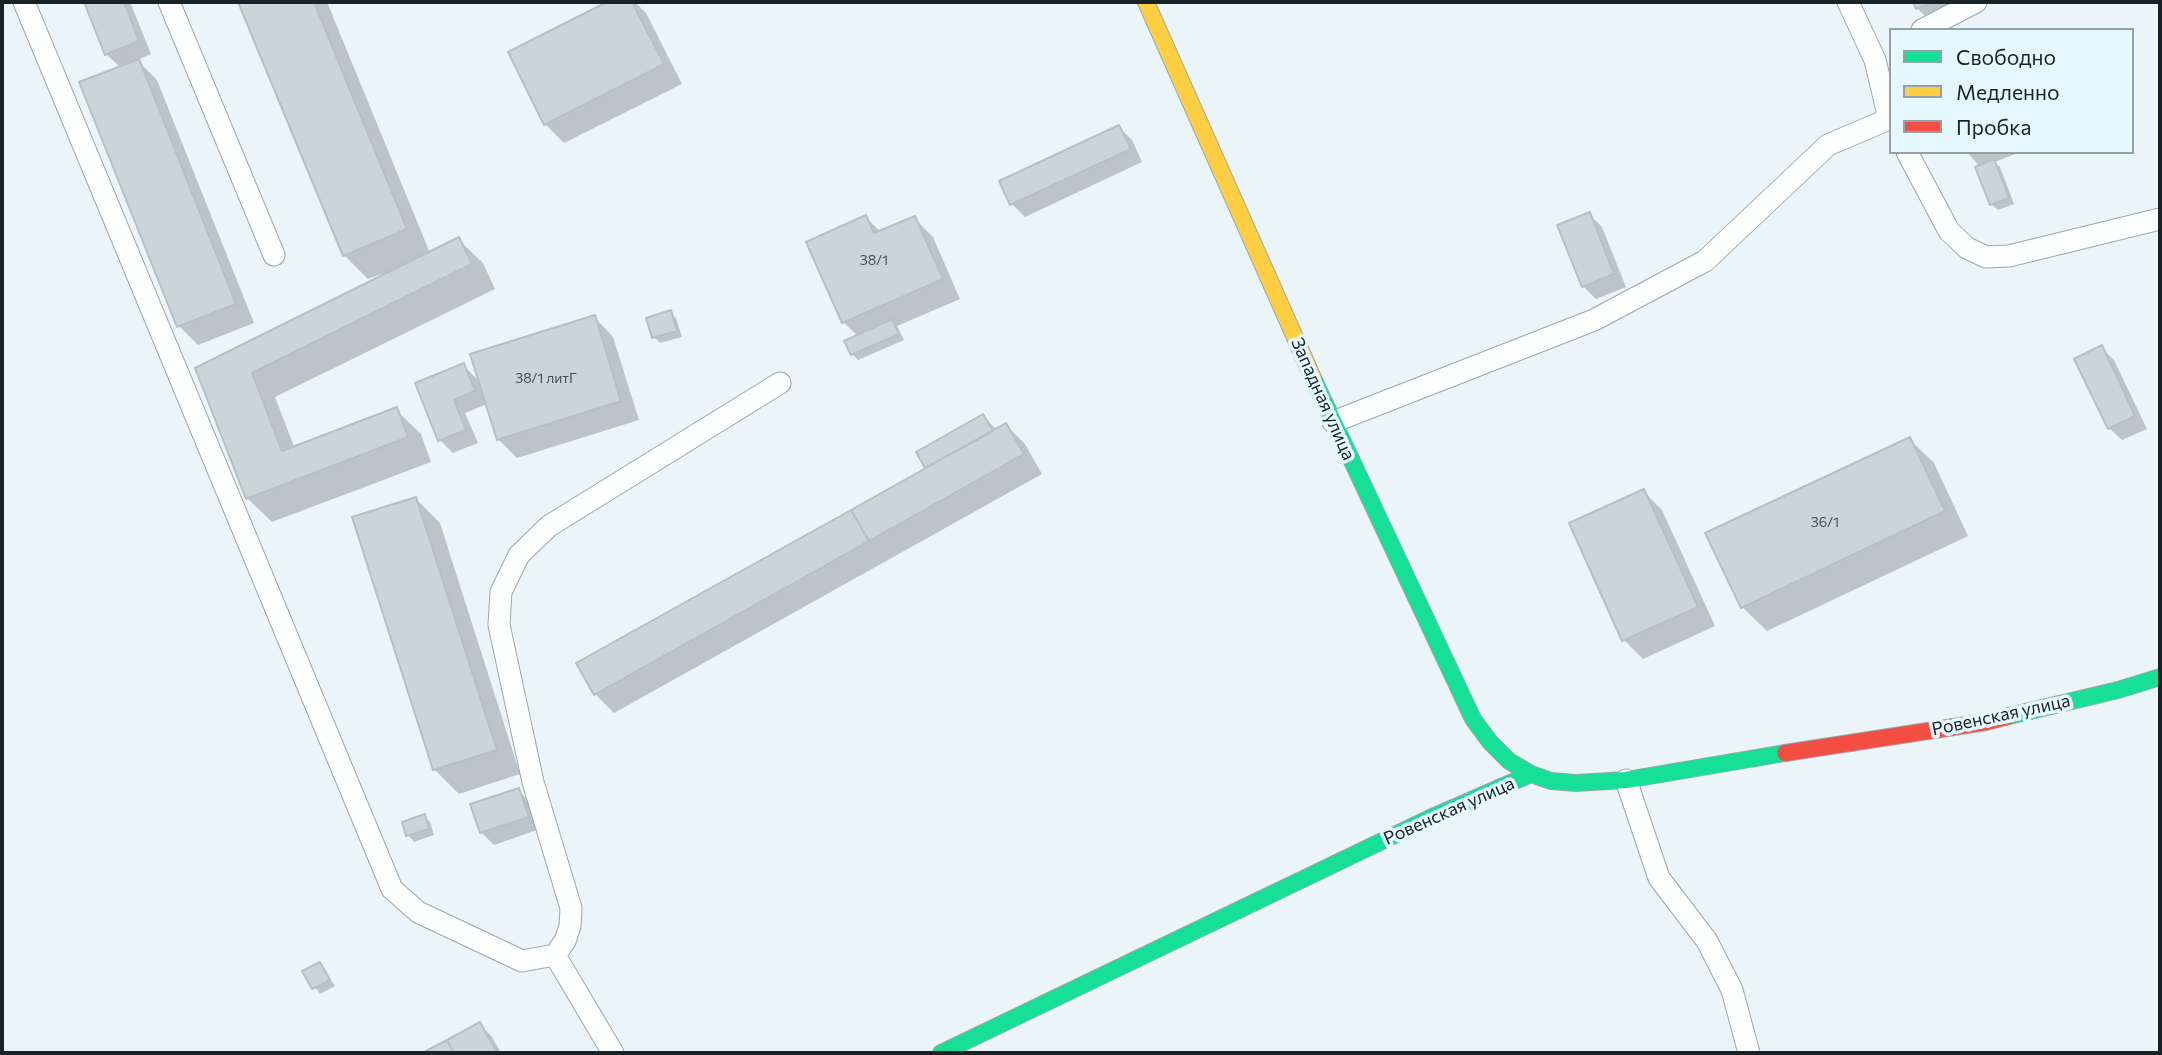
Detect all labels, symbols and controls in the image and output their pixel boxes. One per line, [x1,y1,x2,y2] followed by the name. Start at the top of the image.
[1889,28,2134,154] legend
[1956,44,2056,69] text: Свободно
[1956,79,2060,104] text: Медленно
[1956,114,2031,139] text: Пробка
[860,252,888,268] house number: 38/1
[1286,335,1360,463] street label: Западная улица
[515,370,577,386] house number: 38/1 литГ
[1811,514,1839,530] house number: 36/1
[1930,690,2072,740] street label: Ровенская улица
[1380,772,1518,850] street label: Ровенская улица

